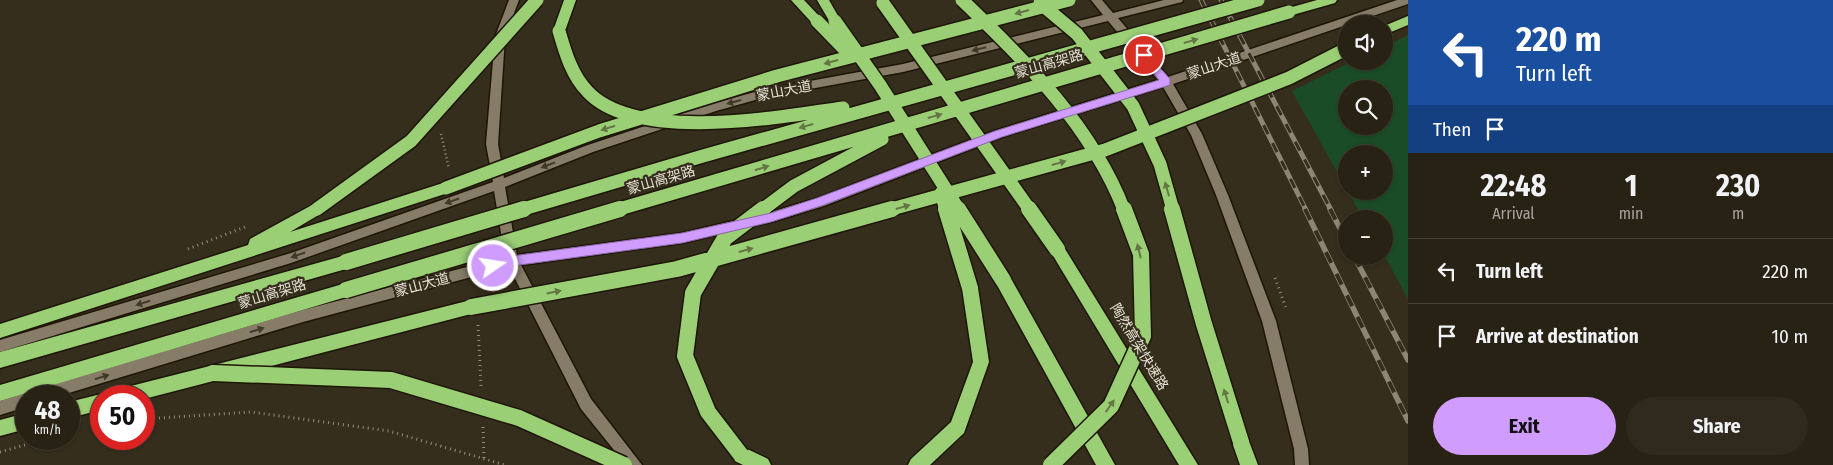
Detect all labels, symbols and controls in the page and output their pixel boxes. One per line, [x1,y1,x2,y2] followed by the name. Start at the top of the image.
[1014,9,1029,17] one-way arrow
[1338,15,1393,265] map controls
[1338,15,1393,70] button: sound
[1516,18,1602,60] text: 220 m
[1433,20,1498,85] icon: left
[1123,34,1165,76] pin
[1184,36,1199,44] one-way arrow
[1130,41,1158,69] icon: arrive
[971,45,986,53] one-way arrow
[1013,46,1085,82] street label: 蒙山高架路
[1185,49,1243,83] street label: 蒙山大道
[823,58,838,66] one-way arrow
[1516,60,1592,87] text: Turn left
[755,77,813,105] street label: 蒙山大道
[1338,80,1393,135] button: search
[727,98,742,106] one-way arrow
[927,112,942,120] one-way arrow
[1481,115,1509,143] icon: arrive
[1433,118,1471,141] text: Then
[799,123,814,131] one-way arrow
[600,124,615,132] one-way arrow
[1338,145,1393,200] button: +
[1052,158,1067,166] one-way arrow
[540,162,555,169] one-way arrow
[625,162,697,198] street label: 蒙山高架路
[755,164,770,172] one-way arrow
[1480,168,1546,204] text: 22:48
[1625,168,1637,204] text: 1
[1716,168,1760,204] text: 230
[1163,181,1171,196] one-way arrow
[444,198,459,205] one-way arrow
[896,203,911,211] one-way arrow
[1492,204,1535,223] text: Arrival
[1619,204,1644,223] text: min
[1732,204,1744,223] text: m
[1338,210,1393,265] button: −
[466,239,518,291] position arrow
[1135,244,1143,259] one-way arrow
[739,246,754,254] one-way arrow
[291,252,306,259] one-way arrow
[1433,257,1461,285] icon: left
[1476,260,1543,283] text: Turn left
[1762,260,1808,283] text: 220 m
[393,270,451,300] street label: 蒙山大道
[236,276,308,312] street label: 蒙山高架路
[546,287,562,295] one-way arrow
[135,299,150,307] one-way arrow
[1106,301,1172,393] street label: 陶然高架快速路
[1433,322,1461,350] icon: arrive
[250,325,265,333] one-way arrow
[1476,325,1639,348] text: Arrive at destination
[1772,325,1808,348] text: 10 m
[94,373,109,380] one-way arrow
[90,385,155,450] speed limit sign: 50
[1222,388,1230,403] one-way arrow
[34,396,61,426] text: 48
[1433,397,1616,455] button: Exit
[1626,397,1808,455] button: Share
[1105,399,1115,413] one-way arrow
[34,423,61,437] text: km/h

